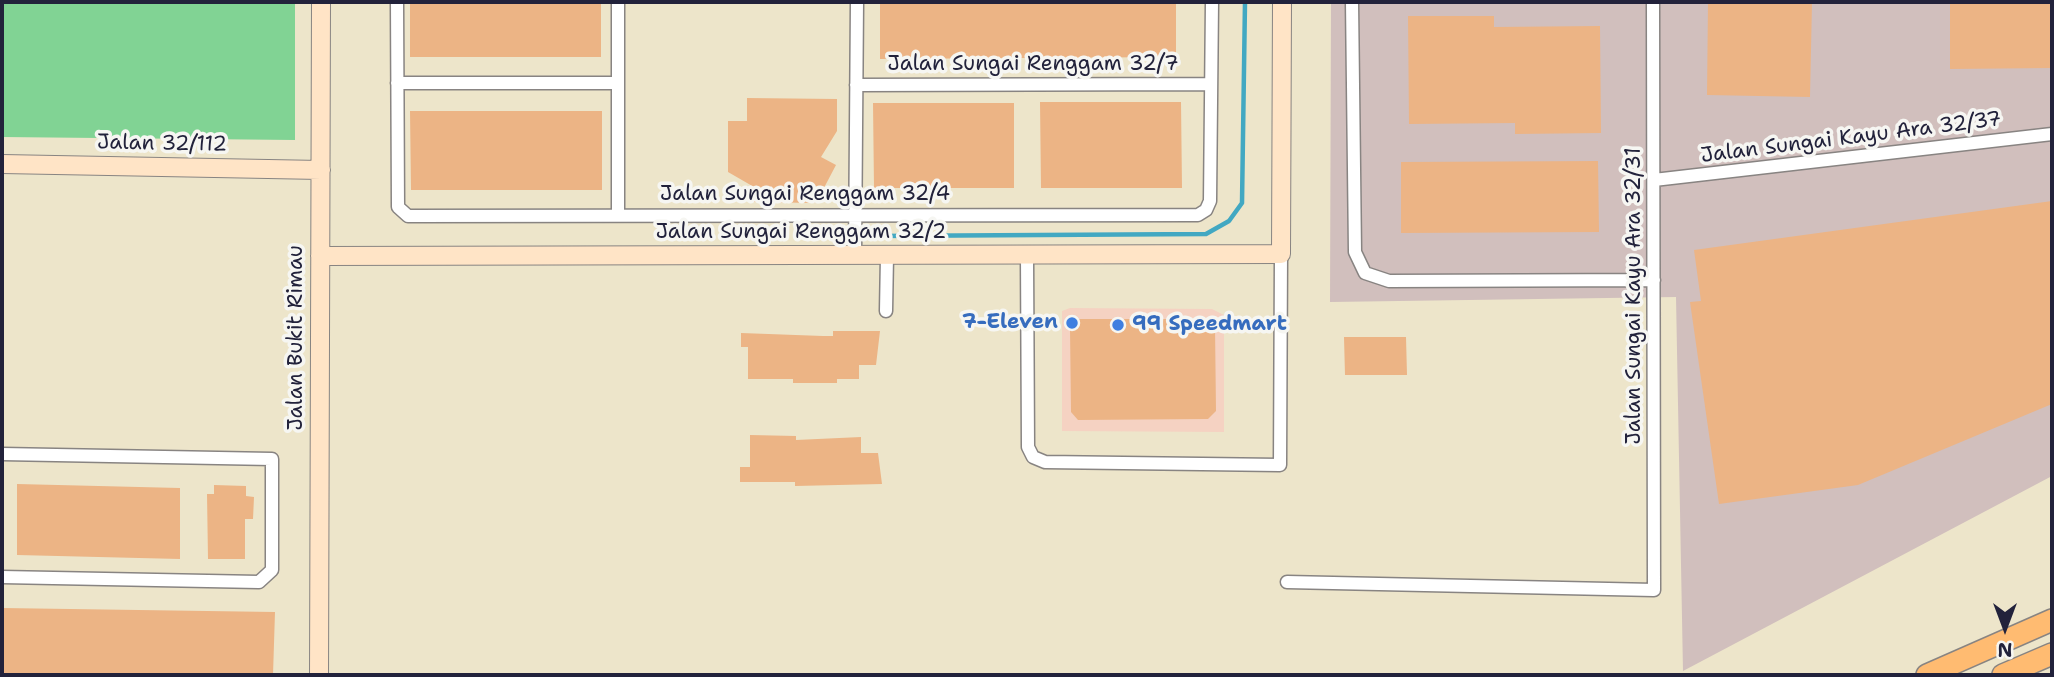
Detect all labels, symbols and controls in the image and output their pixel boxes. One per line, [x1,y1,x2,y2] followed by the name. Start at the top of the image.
[887,52,1179,78] street label: Jalan Sungai Renggam 32/7
[1699,107,2003,169] street label: Jalan Sungai Kayu Ara 32/37
[97,130,227,158] street label: Jalan 32/112
[1622,147,1648,445] street label: Jalan Sungai Kayu Ara 32/31
[660,182,950,208] street label: Jalan Sungai Renggam 32/4
[655,220,947,246] street label: Jalan Sungai Renggam 32/2
[284,245,310,431] street label: Jalan Bukit Rimau
[962,310,1058,336] place label: 7-Eleven
[1132,312,1287,338] place label: 99 Speedmart
[1064,315,1080,331] marker: 7-Eleven
[1110,317,1126,333] marker: 99 Speedmart
[1970,593,2040,663] north arrow
[1997,637,2013,662] text: N

